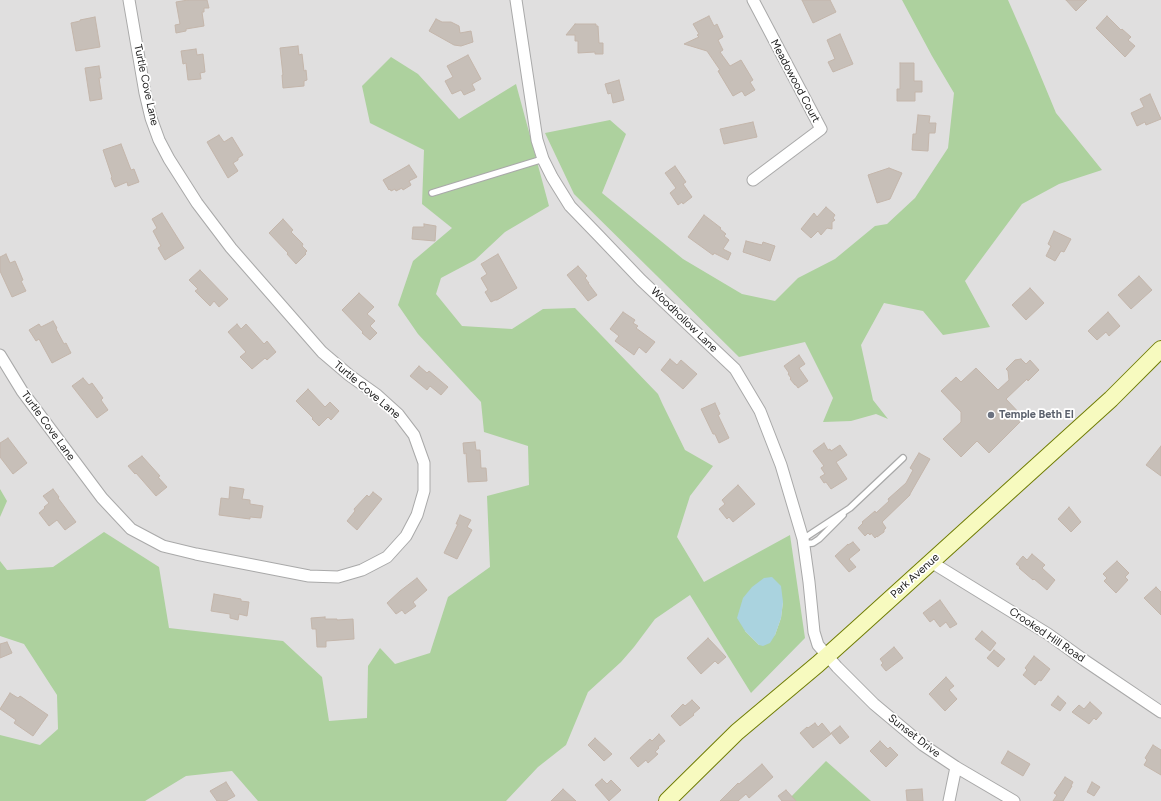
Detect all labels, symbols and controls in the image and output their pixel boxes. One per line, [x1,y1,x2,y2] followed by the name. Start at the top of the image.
[767,37,823,125] street label: Meadowood Court
[131,43,161,127] street label: Turtle Cove Lane
[648,285,720,355] street label: Woodhollow Lane
[331,358,403,422] street label: Turtle Cove Lane
[18,389,78,463] street label: Turtle Cove Lane
[999,408,1074,422] place label: Temple Beth El
[986,410,996,420] marker: Temple Beth El
[888,551,942,601] street label: Park Avenue
[1007,605,1087,665] street label: Crooked Hill Road
[885,712,943,760] street label: Sunset Drive

